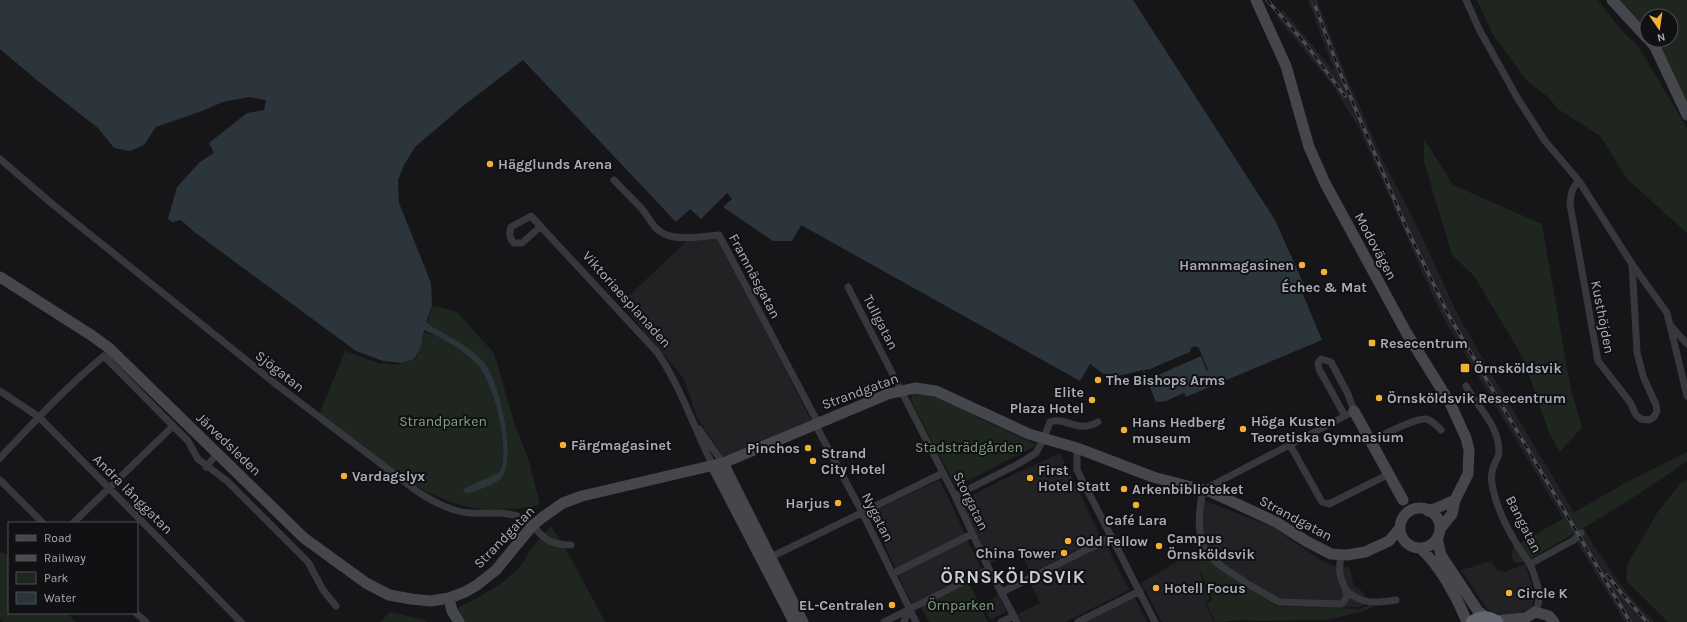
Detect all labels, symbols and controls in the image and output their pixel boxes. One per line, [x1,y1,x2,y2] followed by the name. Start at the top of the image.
[1639,8,1679,48] north arrow
[1656,30,1666,44] text: N
[498,156,612,173] place label: Hägglunds Arena
[485,159,495,169] marker: Hägglunds Arena
[1351,210,1400,283] street label: Modovägen
[725,231,784,322] street label: Framnäsgatan
[579,247,675,351] street label: Viktoriaesplanaden
[1179,257,1294,274] place label: Hamnmagasinen
[1297,260,1307,270] marker: Hamnmagasinen
[1319,267,1329,277] marker: Échec & Mat
[1281,278,1367,296] place label: Échec & Mat
[1587,279,1618,355] street label: Kusthöjden
[859,292,902,353] street label: Tullgatan
[1380,335,1468,352] place label: Resecentrum
[1367,338,1377,348] marker: Resecentrum
[252,347,308,396] street label: Sjögatan
[1474,360,1562,377] place label: Örnsköldsvik
[1459,362,1471,374] marker: Örnsköldsvik
[820,370,901,413] street label: Strandgatan
[1106,372,1225,389] place label: The Bishops Arms
[1093,375,1103,385] marker: The Bishops Arms
[1010,384,1084,417] place label: Elite Plaza Hotel
[1387,390,1566,407] place label: Örnsköldsvik Resecentrum
[1374,393,1384,403] marker: Örnsköldsvik Resecentrum
[1087,395,1097,405] marker: Elite Plaza Hotel
[193,409,265,479] street label: Järvedsleden
[399,413,487,430] park label: Strandparken
[1251,413,1404,446] place label: Höga Kusten Teoretiska Gymnasium
[1132,414,1225,447] place label: Hans Hedberg museum
[1238,424,1248,434] marker: Höga Kusten Teoretiska Gymnasium
[1119,425,1129,435] marker: Hans Hedberg museum
[571,437,672,454] place label: Färgmagasinet
[915,439,1023,456] park label: Stadsträdgården
[558,440,568,450] marker: Färgmagasinet
[747,440,800,457] place label: Pinchos
[803,443,813,453] marker: Pinchos
[821,445,886,478] place label: Strand City Hotel
[89,451,176,538] street label: Andra långgatan
[808,456,818,466] marker: Strand City Hotel
[1038,462,1111,495] place label: First Hotel Statt
[352,468,425,485] place label: Vardagslyx
[949,469,992,533] street label: Storgatan
[339,471,349,481] marker: Vardagslyx
[1025,473,1035,483] marker: First Hotel Statt
[1132,481,1244,498] place label: Arkenbiblioteket
[1119,484,1129,494] marker: Arkenbiblioteket
[858,490,897,545] street label: Nygatan
[1256,492,1335,545] street label: Strandgatan
[1502,493,1545,556] street label: Bangatan
[786,495,830,512] place label: Harjus
[833,498,843,508] marker: Harjus
[1131,500,1141,510] marker: Café Lara
[470,503,538,572] street label: Strandgatan
[1105,512,1167,529] place label: Café Lara
[8,522,138,614] legend
[1167,530,1255,563] place label: Campus Örnsköldsvik
[44,531,72,545] text: Road
[1076,533,1148,550] place label: Odd Fellow
[1063,536,1073,546] marker: Odd Fellow
[1154,541,1164,551] marker: Campus Örnsköldsvik
[976,545,1056,562] place label: China Tower
[1059,548,1069,558] marker: China Tower
[44,551,86,565] text: Railway
[940,566,1086,588] district label: ÖRNSKÖLDSVIK
[44,571,69,585] text: Park
[1164,580,1246,597] place label: Hotell Focus
[1151,583,1161,593] marker: Hotell Focus
[1517,585,1569,602] place label: Circle K
[1504,588,1514,598] marker: Circle K
[44,591,77,605] text: Water
[799,597,884,614] place label: EL-Centralen
[927,597,995,614] park label: Örnparken
[887,600,897,610] marker: EL-Centralen

